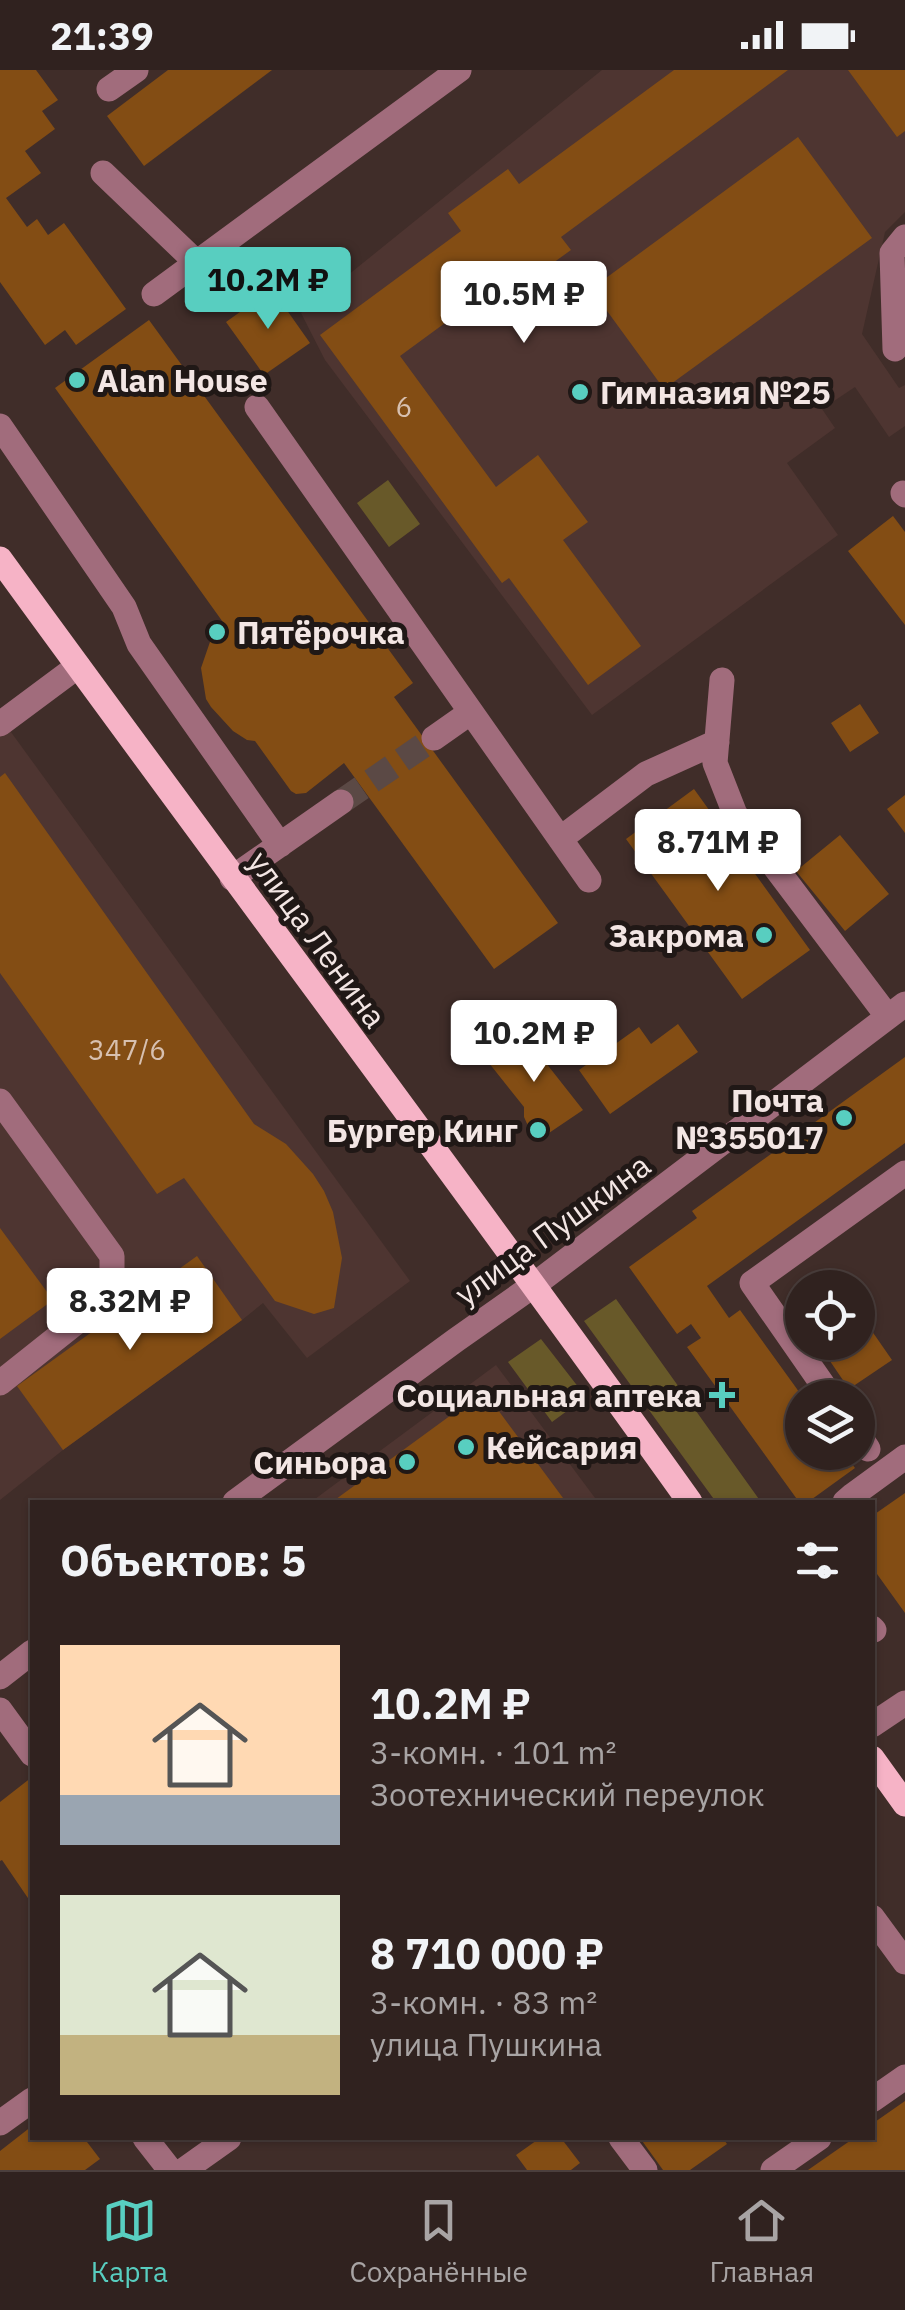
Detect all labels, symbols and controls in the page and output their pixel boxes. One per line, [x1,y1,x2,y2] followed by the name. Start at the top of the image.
[50,11,154,60] text: 21:39
[176,247,360,332] pin: 10.2M ₽
[207,258,329,300] text: 10.2M ₽
[432,261,616,346] pin: 10.5M ₽
[463,272,585,314] text: 10.5M ₽
[97,359,268,401] place label: Alan House
[66,369,88,391] marker: Alan House
[600,371,831,413] place label: Гимназия №25
[569,381,591,403] marker: Гимназия №25
[396,388,412,425] house number: 6
[237,611,405,653] place label: Пятёрочка
[206,621,228,643] marker: Пятёрочка
[626,809,810,894] pin: 8.71M ₽
[657,820,779,862] text: 8.71M ₽
[240,842,396,1036] street label: улица Ленина
[608,914,744,956] place label: Закрома
[753,924,775,946] marker: Закрома
[442,1000,626,1085] pin: 10.2M ₽
[473,1011,595,1053] text: 10.2M ₽
[88,1031,166,1068] house number: 347/6
[675,1079,824,1158] place label: Почта №355017
[833,1107,855,1129] marker: Почта №355017
[327,1109,518,1151] place label: Бургер Кинг
[527,1119,549,1141] marker: Бургер Кинг
[446,1144,658,1314] street label: улица Пушкина
[38,1268,222,1353] pin: 8.32M ₽
[785,1270,875,1470] map controls
[785,1270,875,1360] button: locate
[69,1279,191,1321] text: 8.32M ₽
[396,1374,702,1416] place label: Социальная аптека
[785,1380,875,1470] button: layers
[711,1384,733,1406] marker: Социальная аптека
[486,1426,637,1468] place label: Кейсария
[455,1436,477,1458] marker: Кейсария
[253,1441,387,1483] place label: Синьора
[396,1451,418,1473] marker: Синьора
[60,1533,306,1588] text: Объектов: 5
[790,1533,845,1588] icon: filters
[370,1676,531,1731] text: 10.2M ₽
[140,1685,260,1805] icon: home
[370,1731,616,1773] text: 3-комн. · 101 m²
[370,1773,765,1815] text: Зоотехнический переулок
[370,1926,604,1981] text: 8 710 000 ₽
[140,1935,260,2055] icon: home
[370,1981,597,2023] text: 3-комн. · 83 m²
[370,2023,602,2065] text: улица Пушкина
[91,2193,168,2290] tab: Карта
[349,2193,528,2290] tab: Сохранённые
[710,2193,814,2290] tab: Главная

